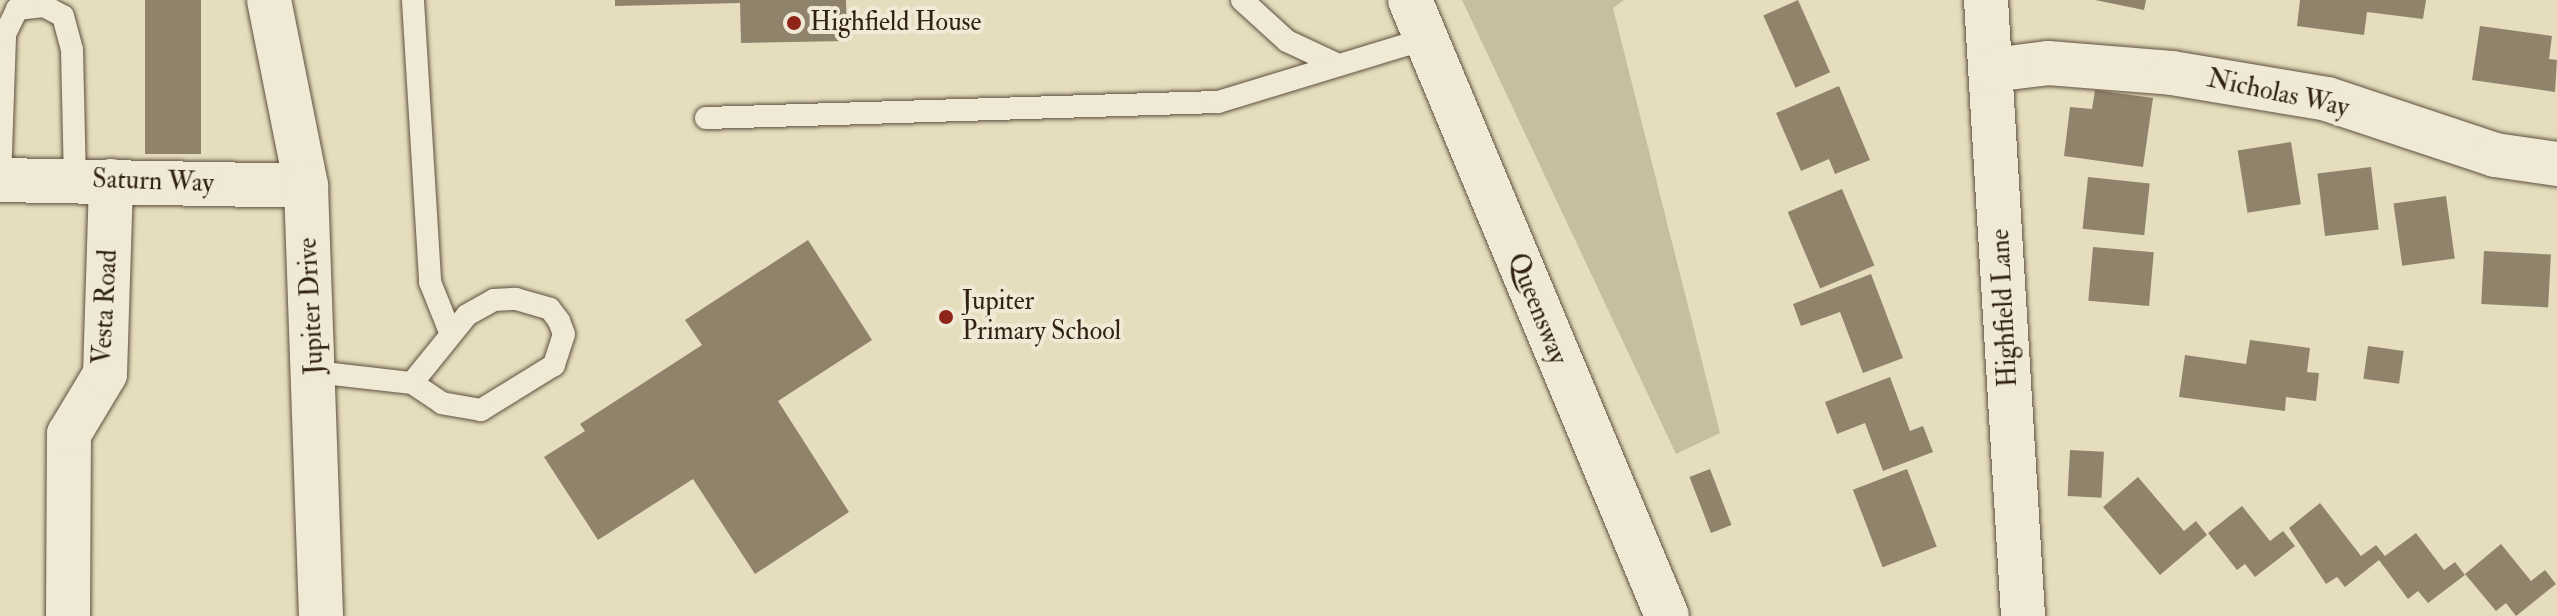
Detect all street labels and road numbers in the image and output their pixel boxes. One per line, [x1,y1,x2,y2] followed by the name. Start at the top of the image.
[2204,64,2352,124] street label: Nicholas Way
[92,164,214,200] street label: Saturn Way
[1985,228,2025,388] street label: Highfield Lane
[293,237,331,375] street label: Jupiter Drive
[87,249,125,365] street label: Vesta Road
[1501,249,1573,369] street label: Queensway

